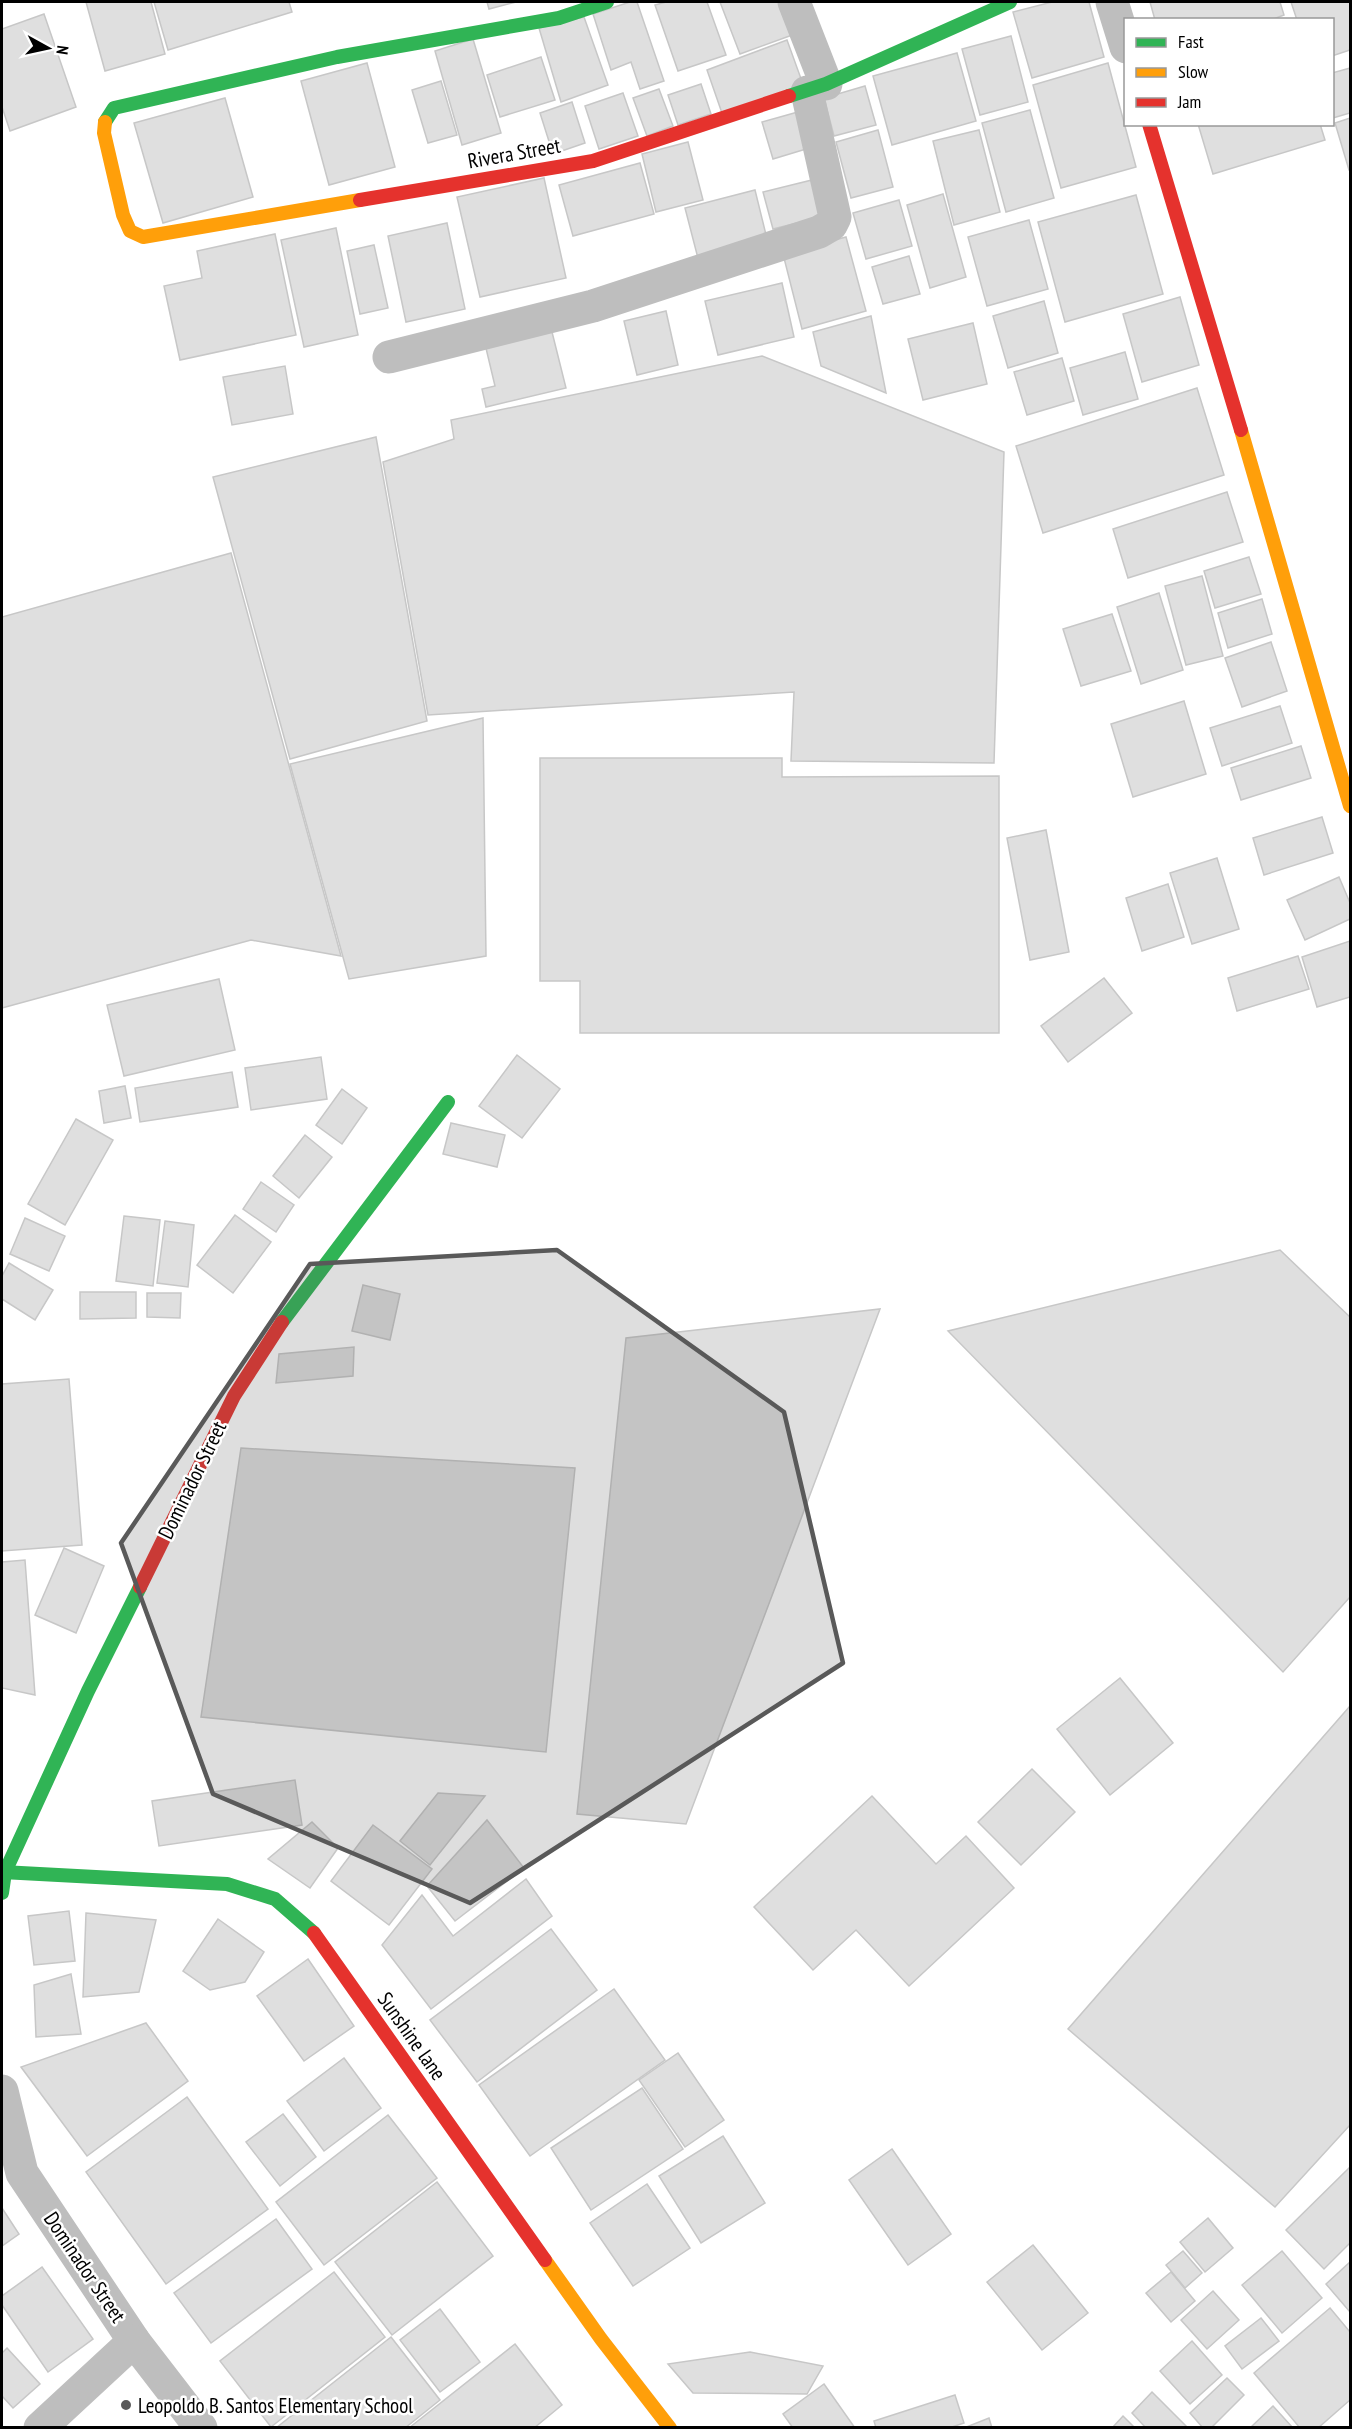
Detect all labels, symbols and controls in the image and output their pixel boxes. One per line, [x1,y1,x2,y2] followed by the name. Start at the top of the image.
[18,18,78,78] north arrow
[1124,18,1334,126] legend
[1178,30,1204,53] text: Fast
[52,44,73,56] text: N
[1178,60,1209,83] text: Slow
[1177,90,1201,113] text: Jam
[466,132,563,174] street label: Rivera Street
[152,1416,232,1543] street label: Dominador Street
[372,1987,452,2085] street label: Sunshine lane
[38,2206,132,2328] street label: Dominador Street
[138,2392,413,2419] place label: Leopoldo B. Santos Elementary School
[119,2398,133,2412] marker: Leopoldo B. Santos Elementary School

